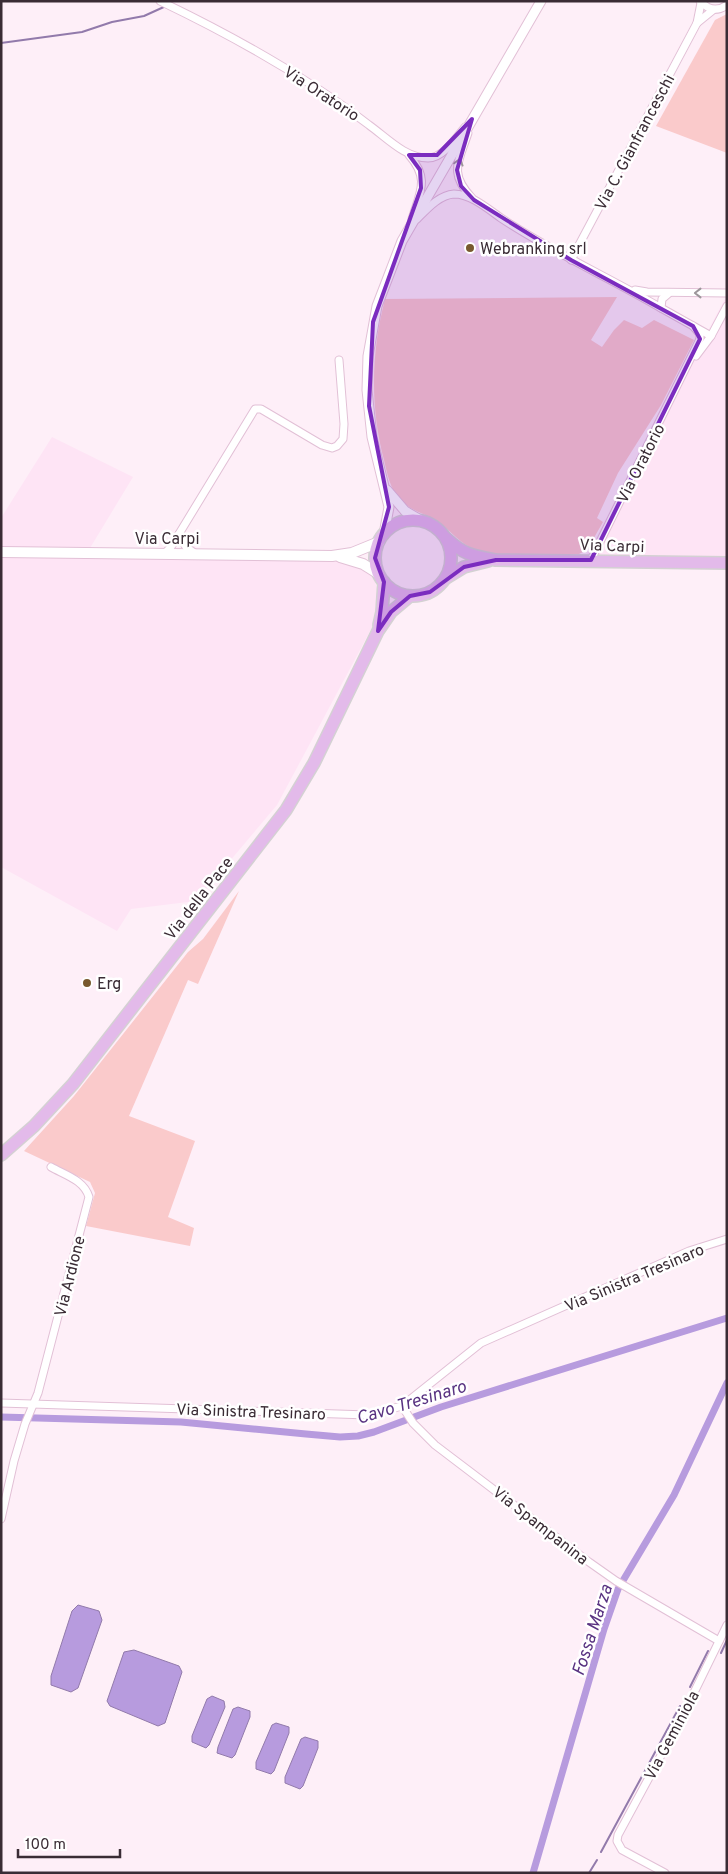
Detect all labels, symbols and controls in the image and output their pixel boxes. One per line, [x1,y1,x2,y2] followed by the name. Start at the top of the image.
[279,63,363,127] street label: Via Oratorio
[591,71,680,214] street label: Via C. Gianfranceschi
[453,157,464,166] one-way arrow
[480,240,587,260] place label: Webranking srl
[464,242,476,254] marker: Webranking srl
[694,288,702,298] one-way arrow
[613,421,670,507] street label: Via Oratorio
[135,530,199,550] street label: Via Carpi
[579,536,645,558] street label: Via Carpi
[161,854,238,945] street label: Via della Pace
[97,975,121,995] place label: Erg
[81,977,93,989] marker: Erg
[51,1234,91,1319] street label: Via Ardione
[562,1240,708,1317] street label: Via Sinistra Tresinaro
[354,1376,470,1431] water label: Cavo Tresinaro
[176,1400,326,1426] street label: Via Sinistra Tresinaro
[488,1483,592,1570] street label: Via Spampanina
[568,1581,619,1679] water label: Fossa Marza
[641,1688,705,1784] street label: Via Geminiola
[18,1826,120,1858] scale bar
[25,1836,66,1855] text: 100 m

